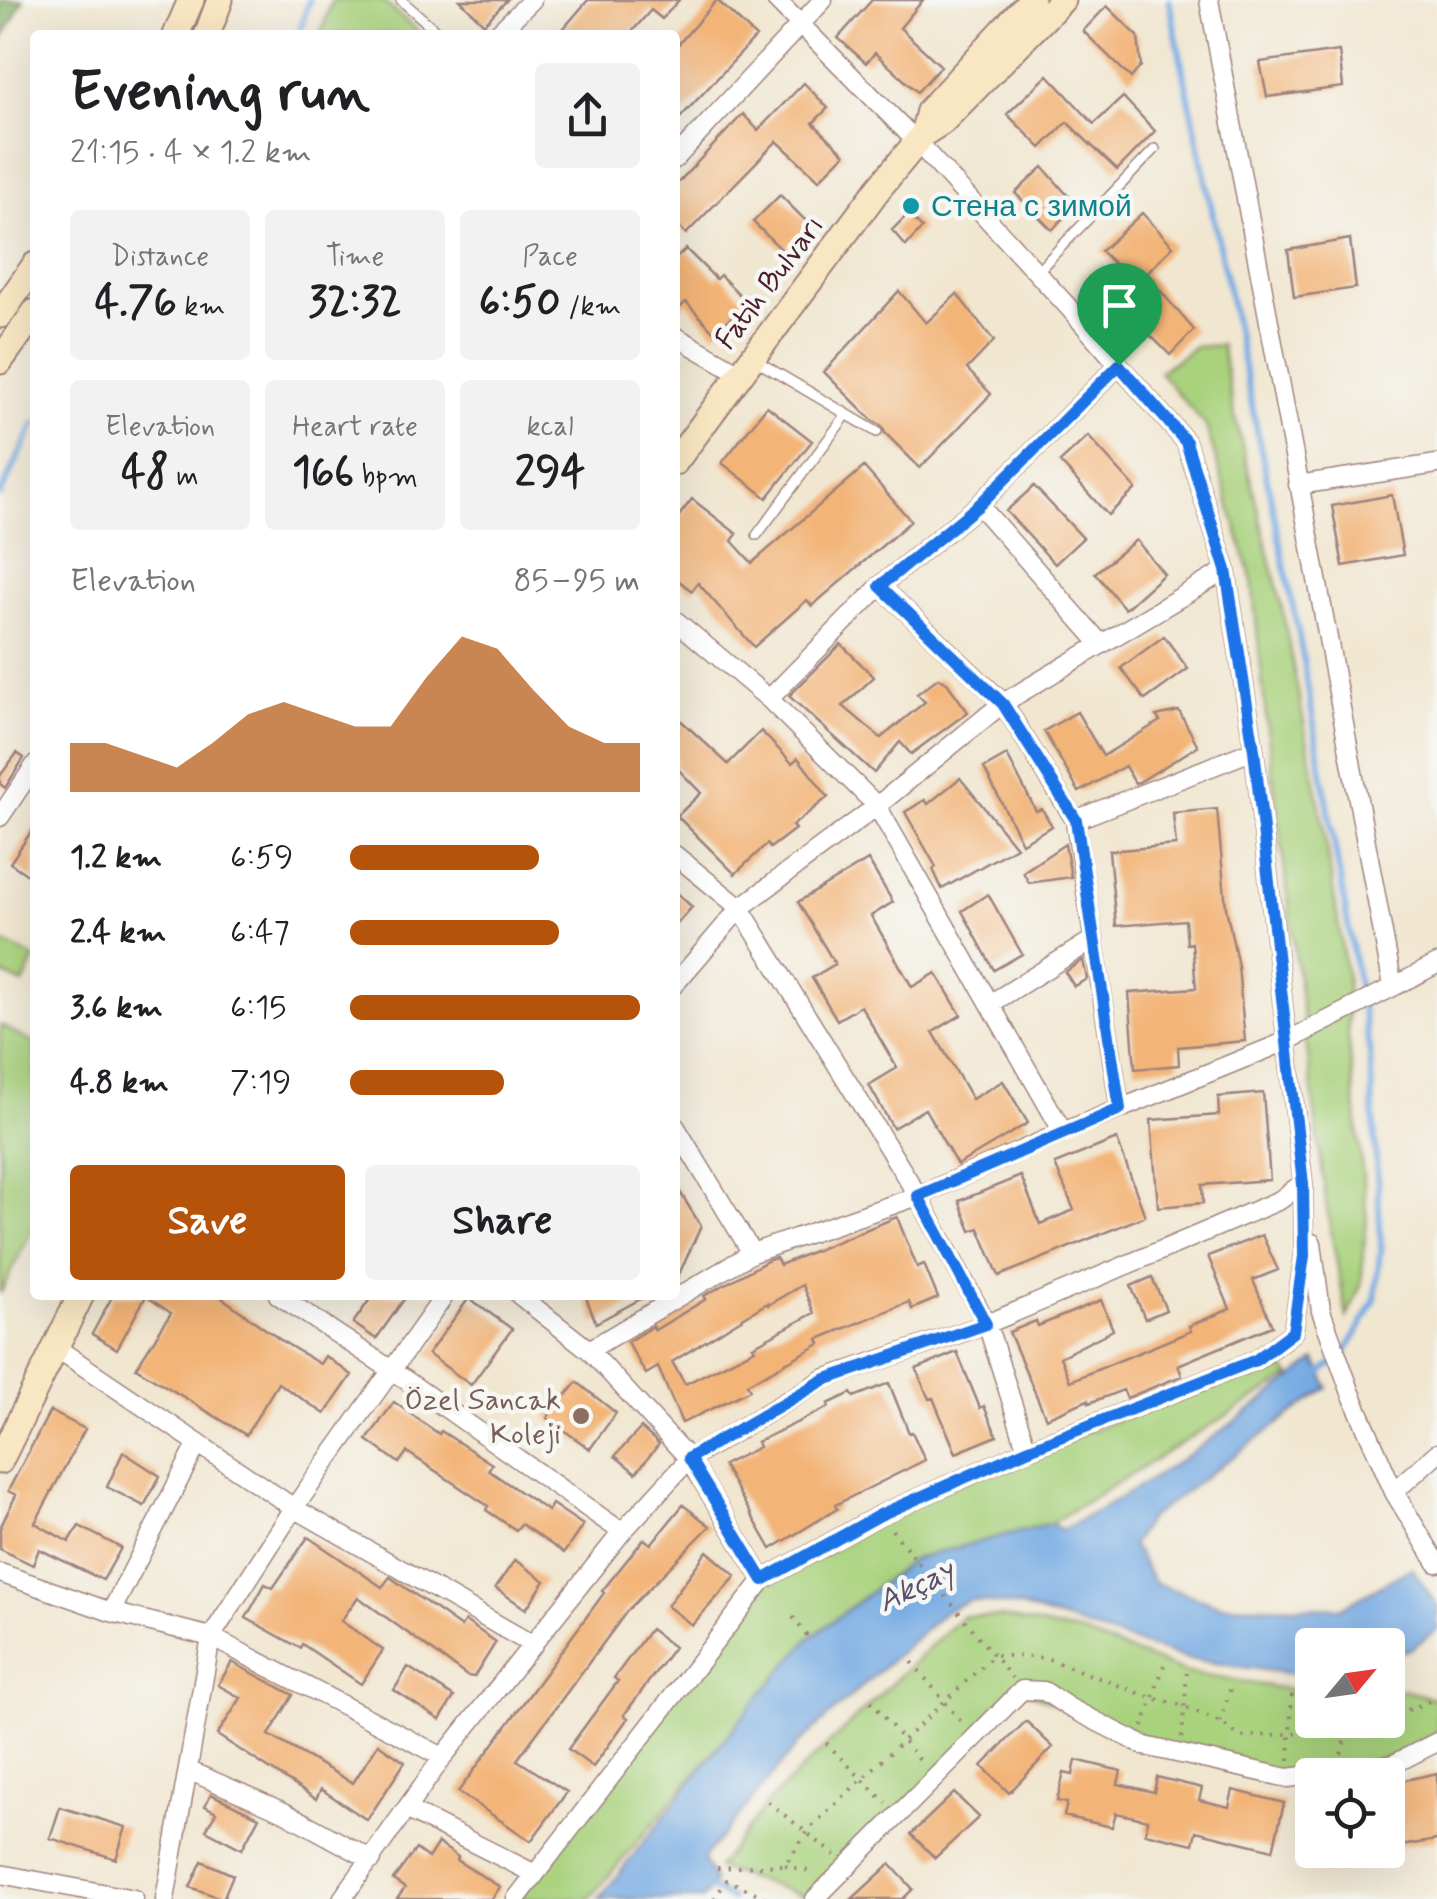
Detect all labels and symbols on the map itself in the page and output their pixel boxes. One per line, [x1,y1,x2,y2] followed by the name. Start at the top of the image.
[931,188,1132,227] place label: Стена с зимой
[900,195,922,217] marker: Стена с зимой
[707,208,833,358] street label: Fatih Bulvarı
[1077,263,1162,366] pin
[404,1381,561,1454] place label: Özel Sancak Koleji
[570,1405,592,1427] marker: Özel Sancak Koleji
[871,1549,963,1623] water label: Akçay
[1295,1628,1405,1738] north arrow

